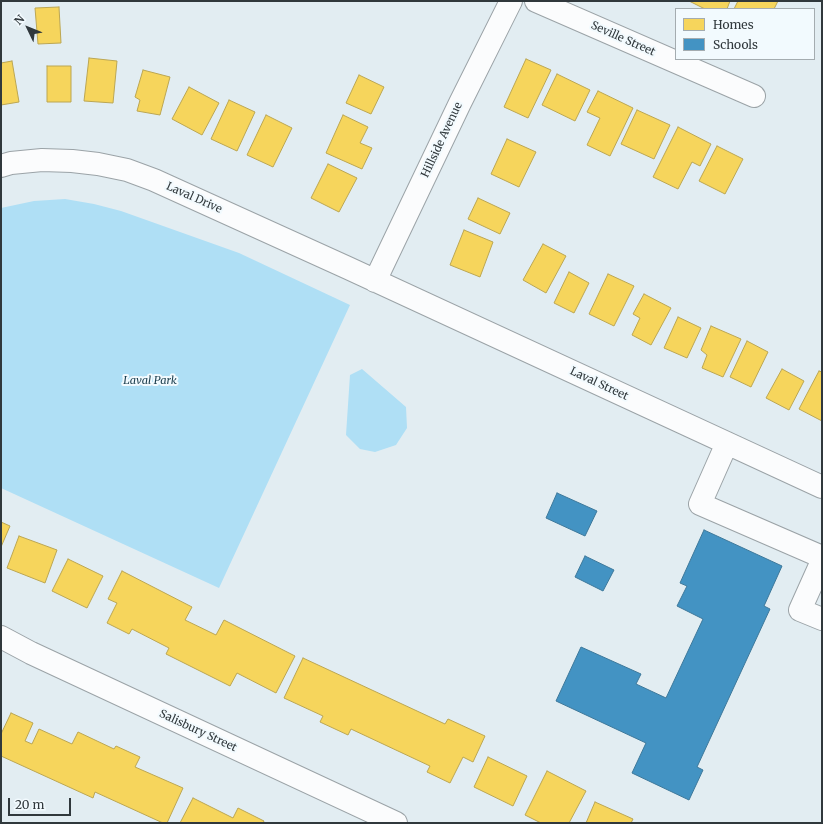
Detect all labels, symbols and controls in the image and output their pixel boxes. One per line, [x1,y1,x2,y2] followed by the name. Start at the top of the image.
[8,8,48,48] north arrow
[675,8,815,60] legend
[11,12,27,28] text: N
[713,17,754,32] text: Homes
[589,19,657,59] street label: Seville Street
[713,37,758,52] text: Schools
[419,100,465,180] street label: Hillside Avenue
[164,180,224,216] street label: Laval Drive
[568,365,630,403] street label: Laval Street
[123,374,177,388] park label: Laval Park
[157,707,239,755] street label: Salisbury Street
[10,790,73,816] scale bar
[15,797,44,812] text: 20 m

